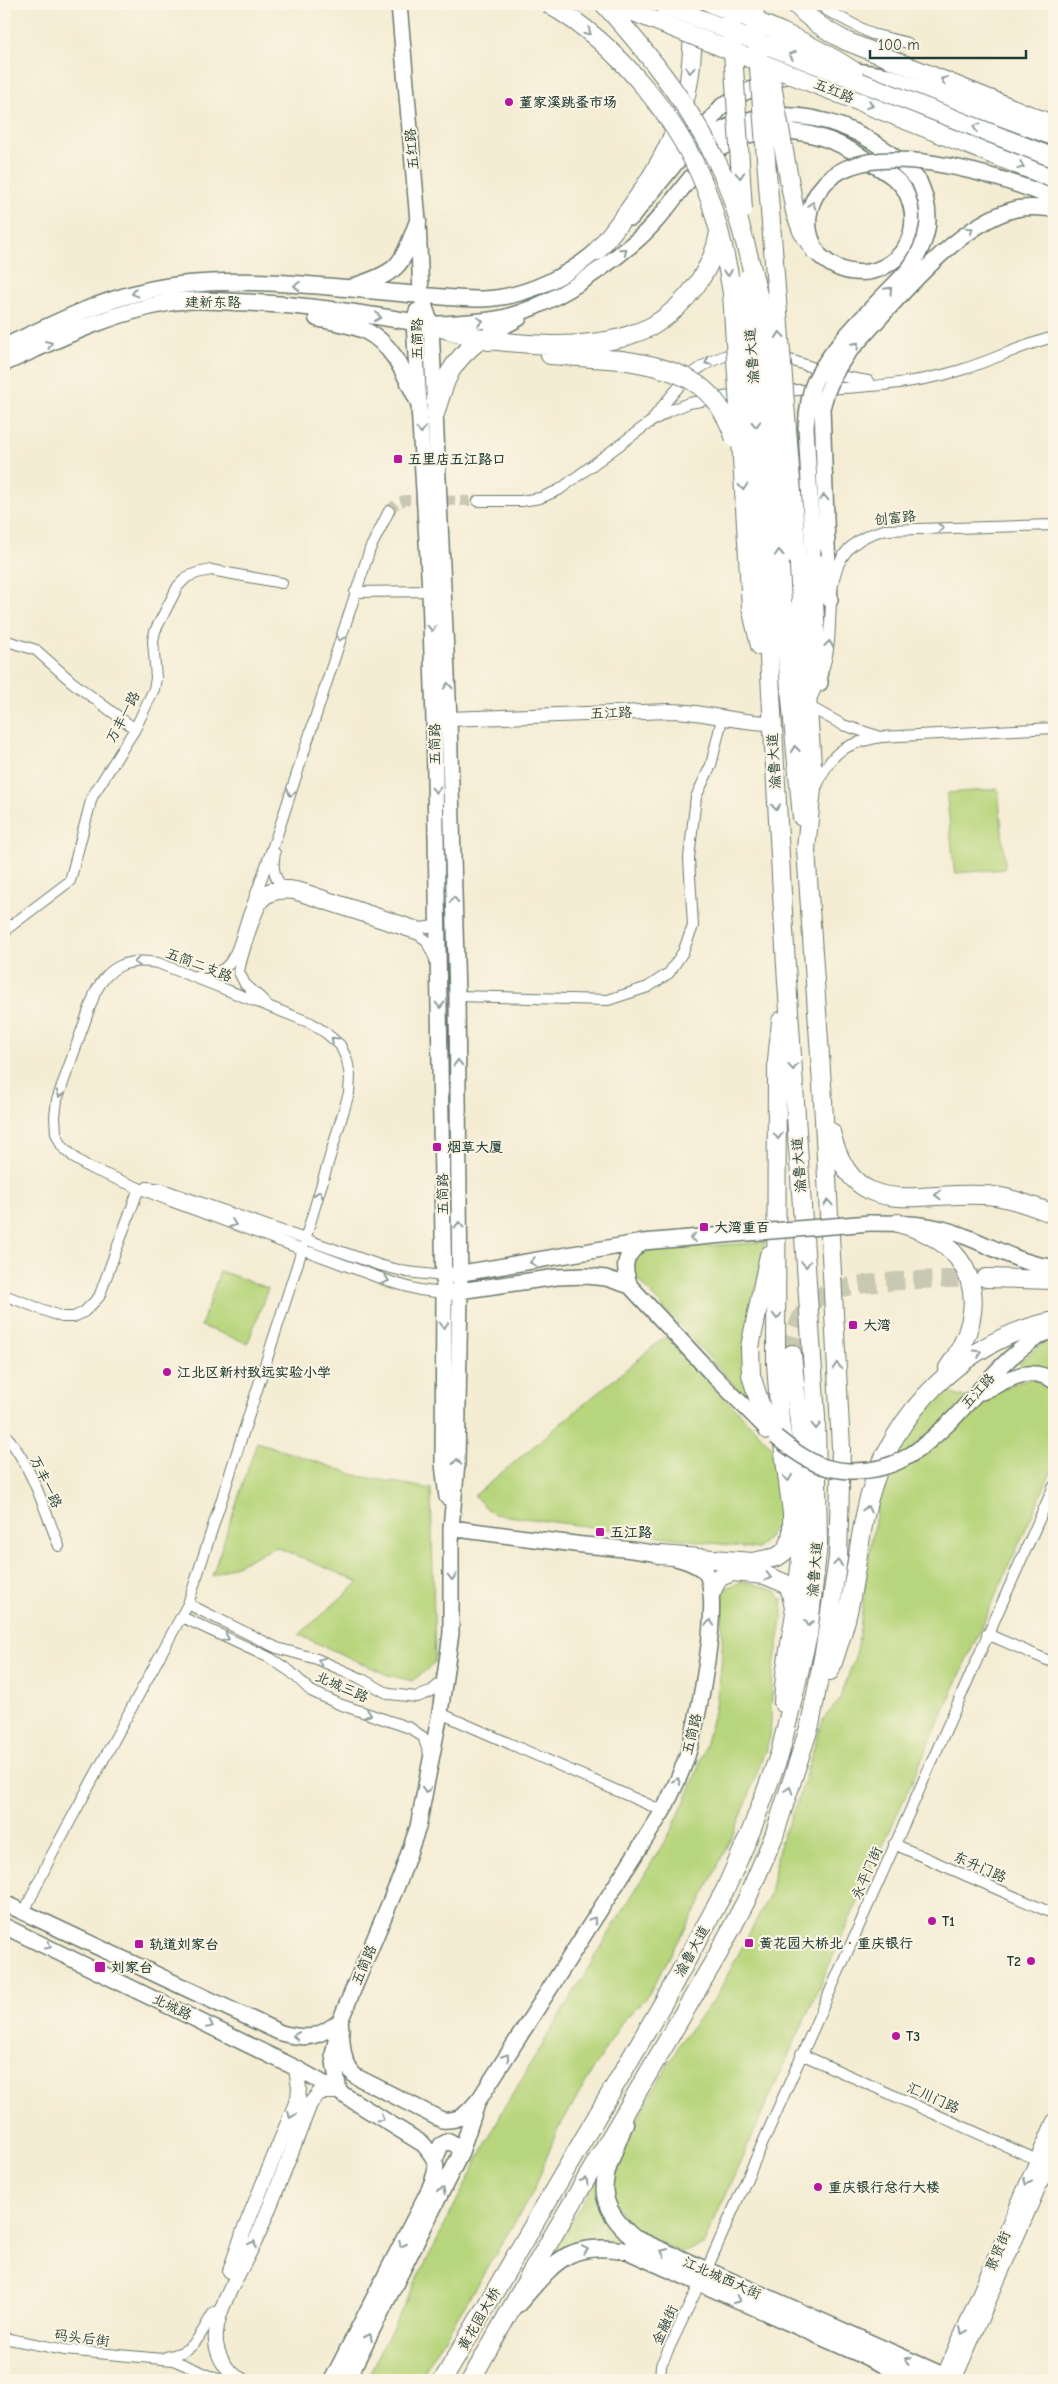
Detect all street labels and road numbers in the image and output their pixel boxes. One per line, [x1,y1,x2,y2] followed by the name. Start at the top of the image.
[811,75,857,107] street label: 五红路
[402,127,422,171] street label: 五红路
[185,294,241,311] street label: 建新东路
[409,318,426,360] street label: 五简路
[742,327,762,385] street label: 渝鲁大道
[873,507,917,529] street label: 创富路
[102,688,144,746] street label: 万丰一路
[590,704,632,722] street label: 五江路
[426,723,444,765] street label: 五简路
[764,733,784,789] street label: 渝鲁大道
[163,945,235,985] street label: 五简二支路
[789,1136,809,1194] street label: 渝鲁大道
[434,1173,452,1215] street label: 五简路
[958,1370,998,1412] street label: 五江路
[26,1453,66,1511] street label: 万丰一路
[804,1540,826,1598] street label: 渝鲁大道
[313,1668,371,1706] street label: 北城三路
[679,1712,705,1756] street label: 五简路
[848,1844,886,1902] street label: 永平门街
[951,1848,1009,1886] street label: 东升门路
[671,1922,713,1980] street label: 渝鲁大道
[348,1942,380,1988] street label: 五简路
[149,1990,195,2024] street label: 北城路
[904,2079,962,2117] street label: 汇川门路
[982,2228,1014,2274] street label: 聚贤街
[680,2253,764,2303] street label: 江北城西大街
[454,2284,504,2354] street label: 黄花园大桥
[648,2302,682,2348] street label: 金融街
[53,2326,111,2350] street label: 码头后街

